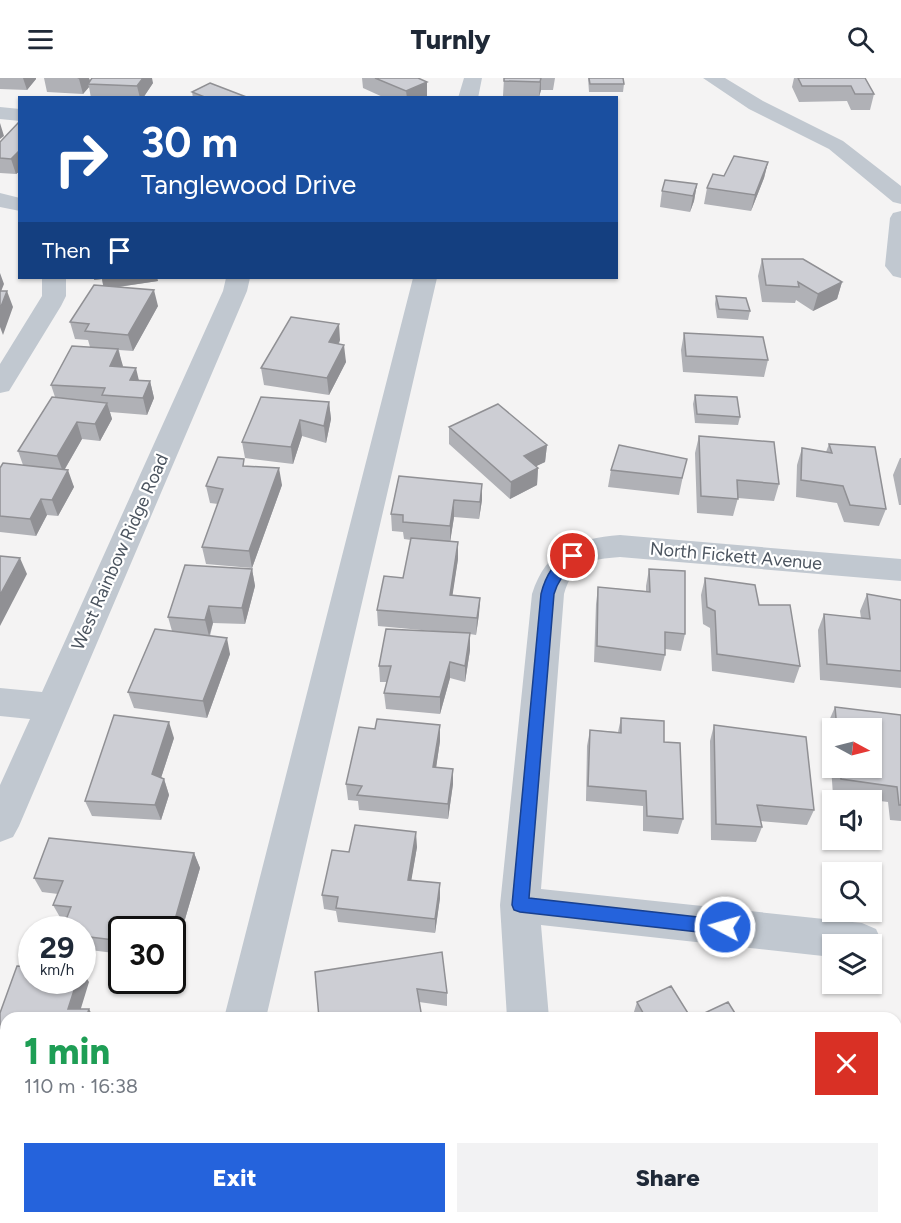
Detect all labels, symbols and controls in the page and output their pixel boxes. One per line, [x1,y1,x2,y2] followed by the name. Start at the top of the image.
[24,23,57,56] icon: menu
[410,23,491,56] text: Turnly
[844,23,877,56] icon: search
[141,117,238,168] text: 30 m
[42,120,120,198] icon: right
[141,168,356,201] text: Tanglewood Drive
[103,234,136,267] icon: arrive
[42,237,91,264] text: Then
[67,451,173,653] street label: West Rainbow Ridge Road
[547,530,598,581] pin
[649,538,823,574] street label: North Fickett Avenue
[556,539,589,572] icon: arrive
[822,718,882,778] north arrow
[822,718,882,994] map controls
[822,790,882,850] button: sound
[822,862,882,922] button: search
[693,895,757,959] position arrow
[108,916,186,994] speed limit sign: 30
[40,929,74,966] text: 29
[822,934,882,994] button: layers
[40,961,74,979] text: km/h
[24,1030,110,1073] text: 1 min
[815,1032,878,1095] button: close
[24,1074,138,1098] text: 110 m · 16:38
[24,1143,445,1212] button: Exit
[457,1143,878,1212] button: Share

